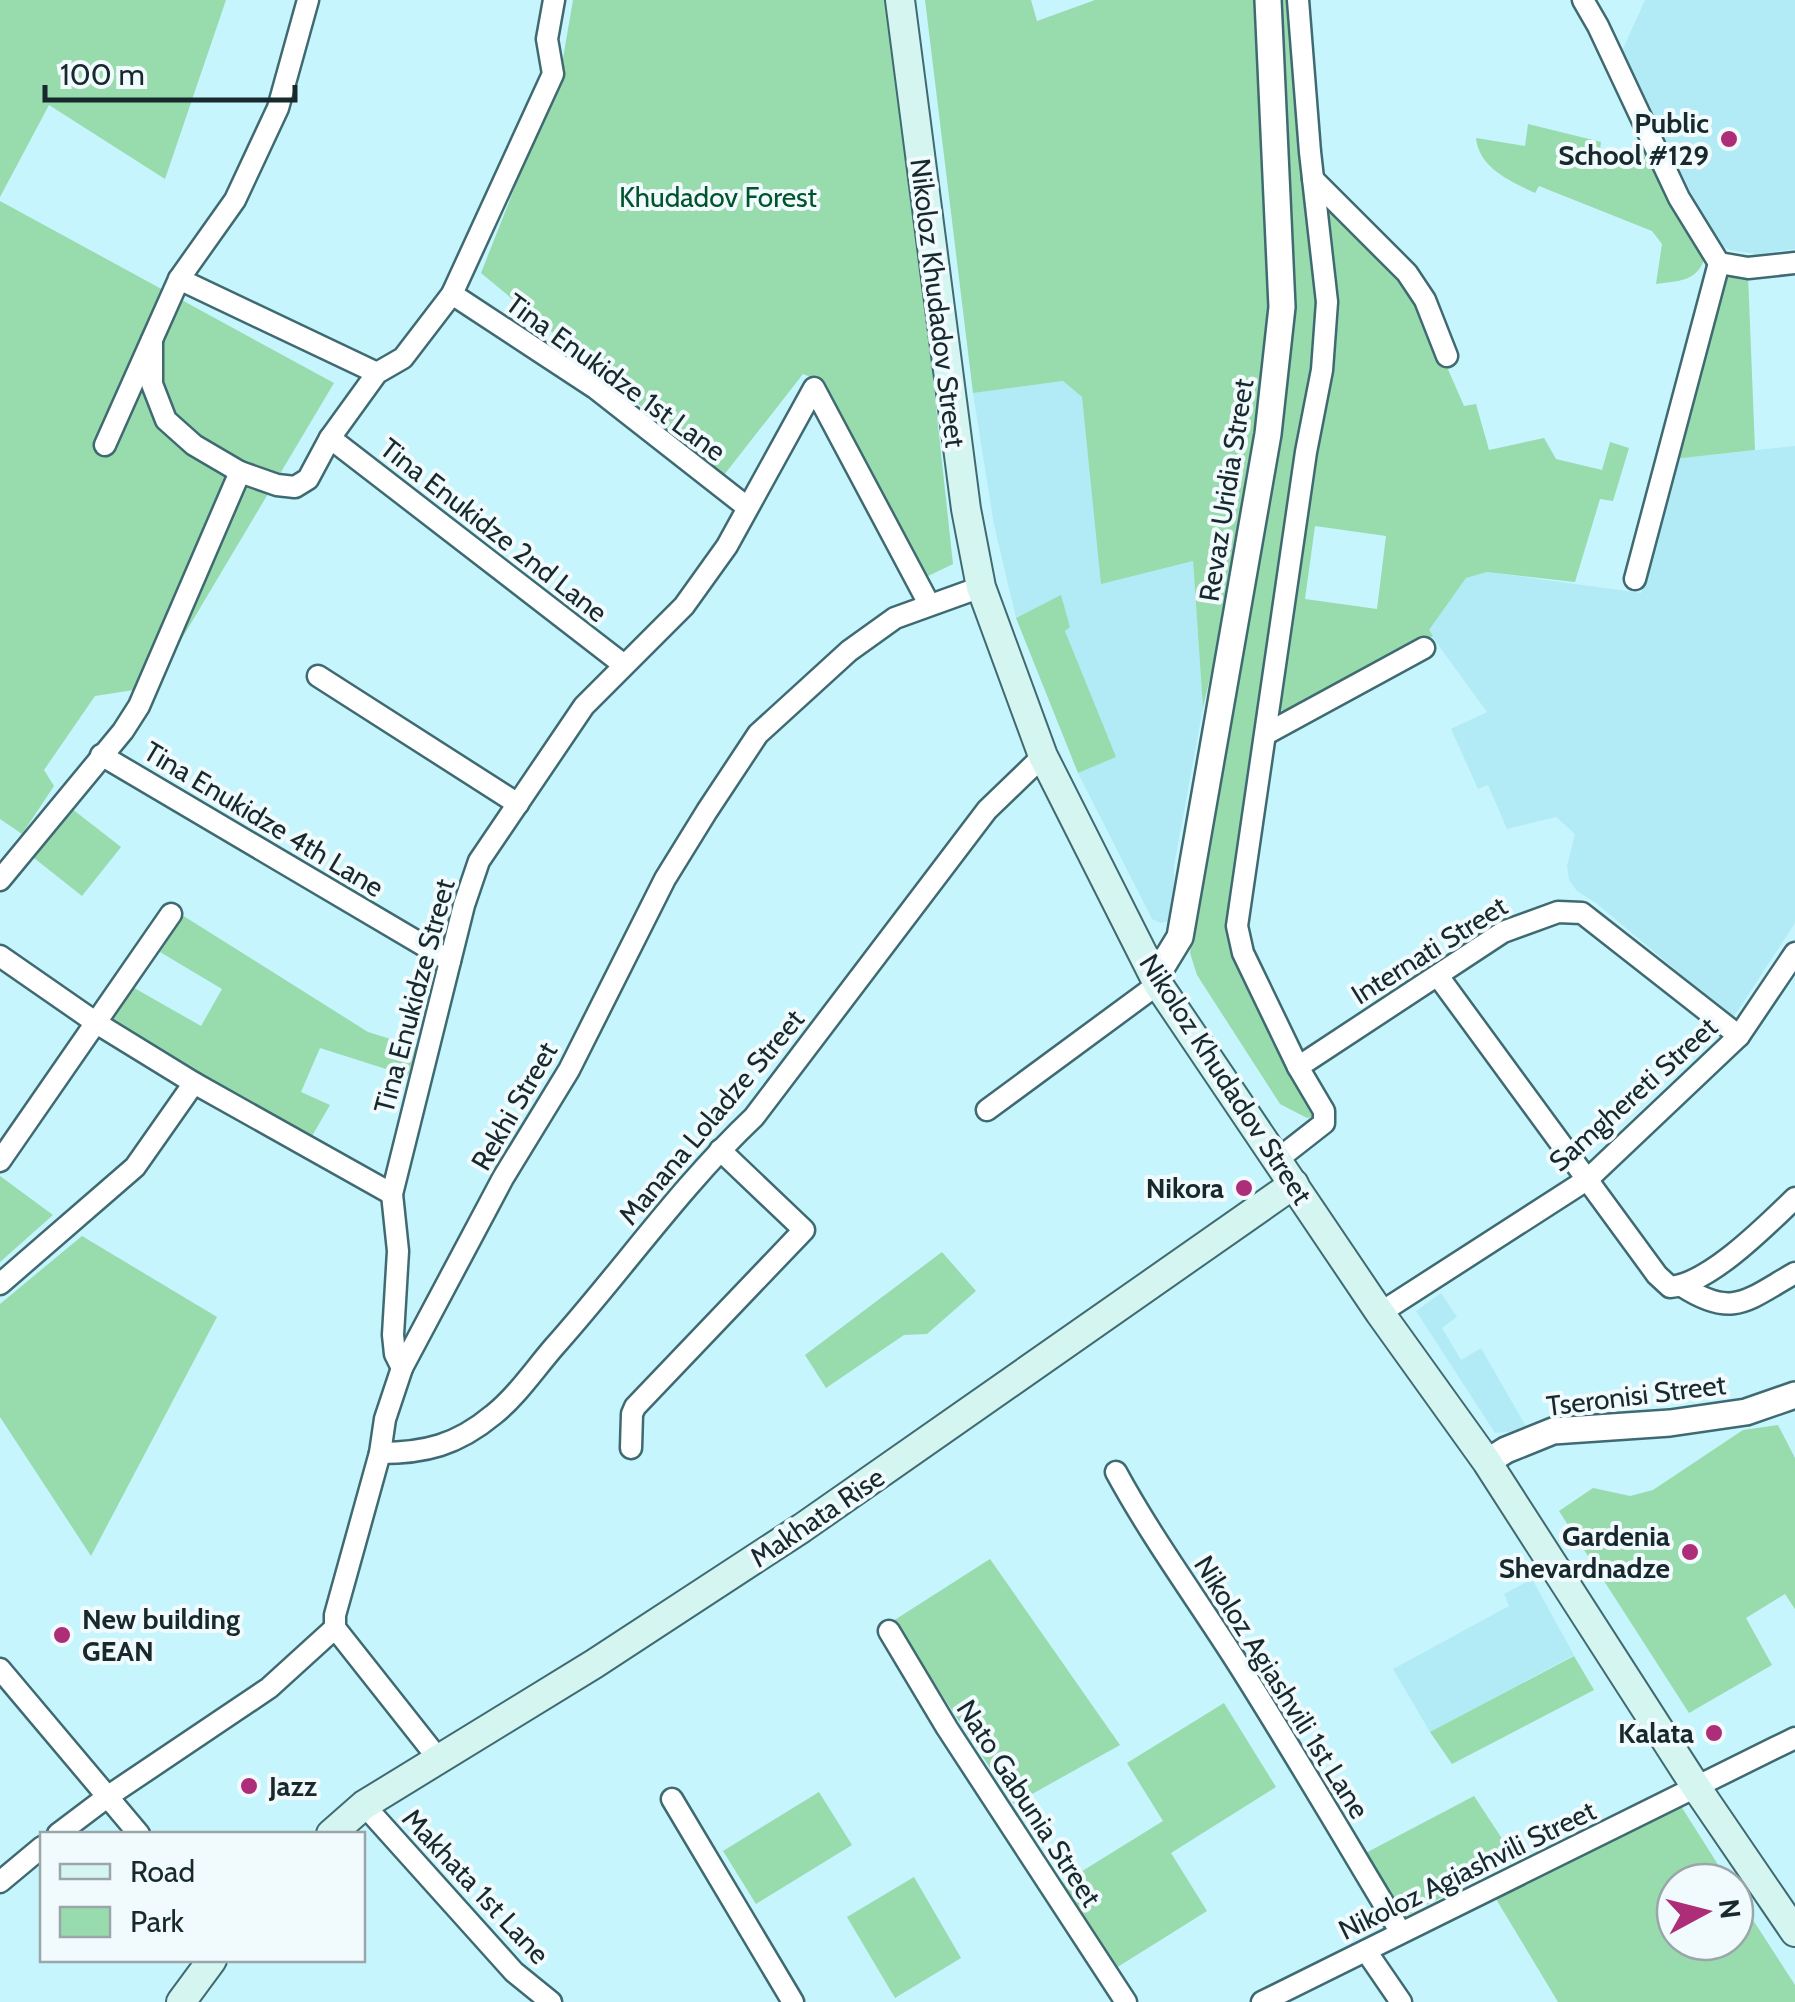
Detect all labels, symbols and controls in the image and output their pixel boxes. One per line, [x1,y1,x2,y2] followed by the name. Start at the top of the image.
[45,40,295,102] scale bar
[60,56,145,93] text: 100 m
[1558,106,1709,172] place label: Public School #129
[1718,128,1740,150] marker: Public School #129
[903,156,973,450] street label: Nikoloz Khudadov Street
[619,180,817,214] park label: Khudadov Forest
[500,286,732,468] street label: Tina Enukidze 1st Lane
[1192,376,1260,604] street label: Revaz Uridia Street
[374,431,614,629] street label: Tina Enukidze 2nd Lane
[138,734,390,904] street label: Tina Enukidze 4th Lane
[366,875,462,1117] street label: Tina Enukidze Street
[1345,889,1513,1011] street label: Internati Street
[1132,948,1320,1210] street label: Nikoloz Khudadov Street
[611,1002,811,1232] street label: Manana Loladze Street
[1542,1010,1724,1178] street label: Samghereti Street
[464,1036,564,1176] street label: Rekhi Street
[1146,1171,1224,1205] place label: Nikora
[1233,1177,1255,1199] marker: Nikora
[1544,1367,1728,1423] street label: Tseronisi Street
[743,1460,891,1574] street label: Makhata Rise
[1499,1519,1670,1585] place label: Gardenia Shevardnadze
[1679,1541,1701,1563] marker: Gardenia Shevardnadze
[1187,1549,1377,1825] street label: Nikoloz Agiashvili 1st Lane
[82,1602,240,1668] place label: New building GEAN
[51,1624,73,1646] marker: New building GEAN
[950,1693,1108,1913] street label: Nato Gabunia Street
[1618,1716,1694,1750] place label: Kalata
[1703,1722,1725,1744] marker: Kalata
[268,1769,317,1803] place label: Jazz
[238,1775,260,1797] marker: Jazz
[1333,1793,1601,1947] street label: Nikoloz Agiashvili Street
[395,1801,557,1971] street label: Makhata 1st Lane
[40,1832,365,1962] legend
[130,1853,195,1890] text: Road
[1655,1862,1755,1962] north arrow
[1712,1897,1748,1921] text: N
[130,1903,185,1940] text: Park

